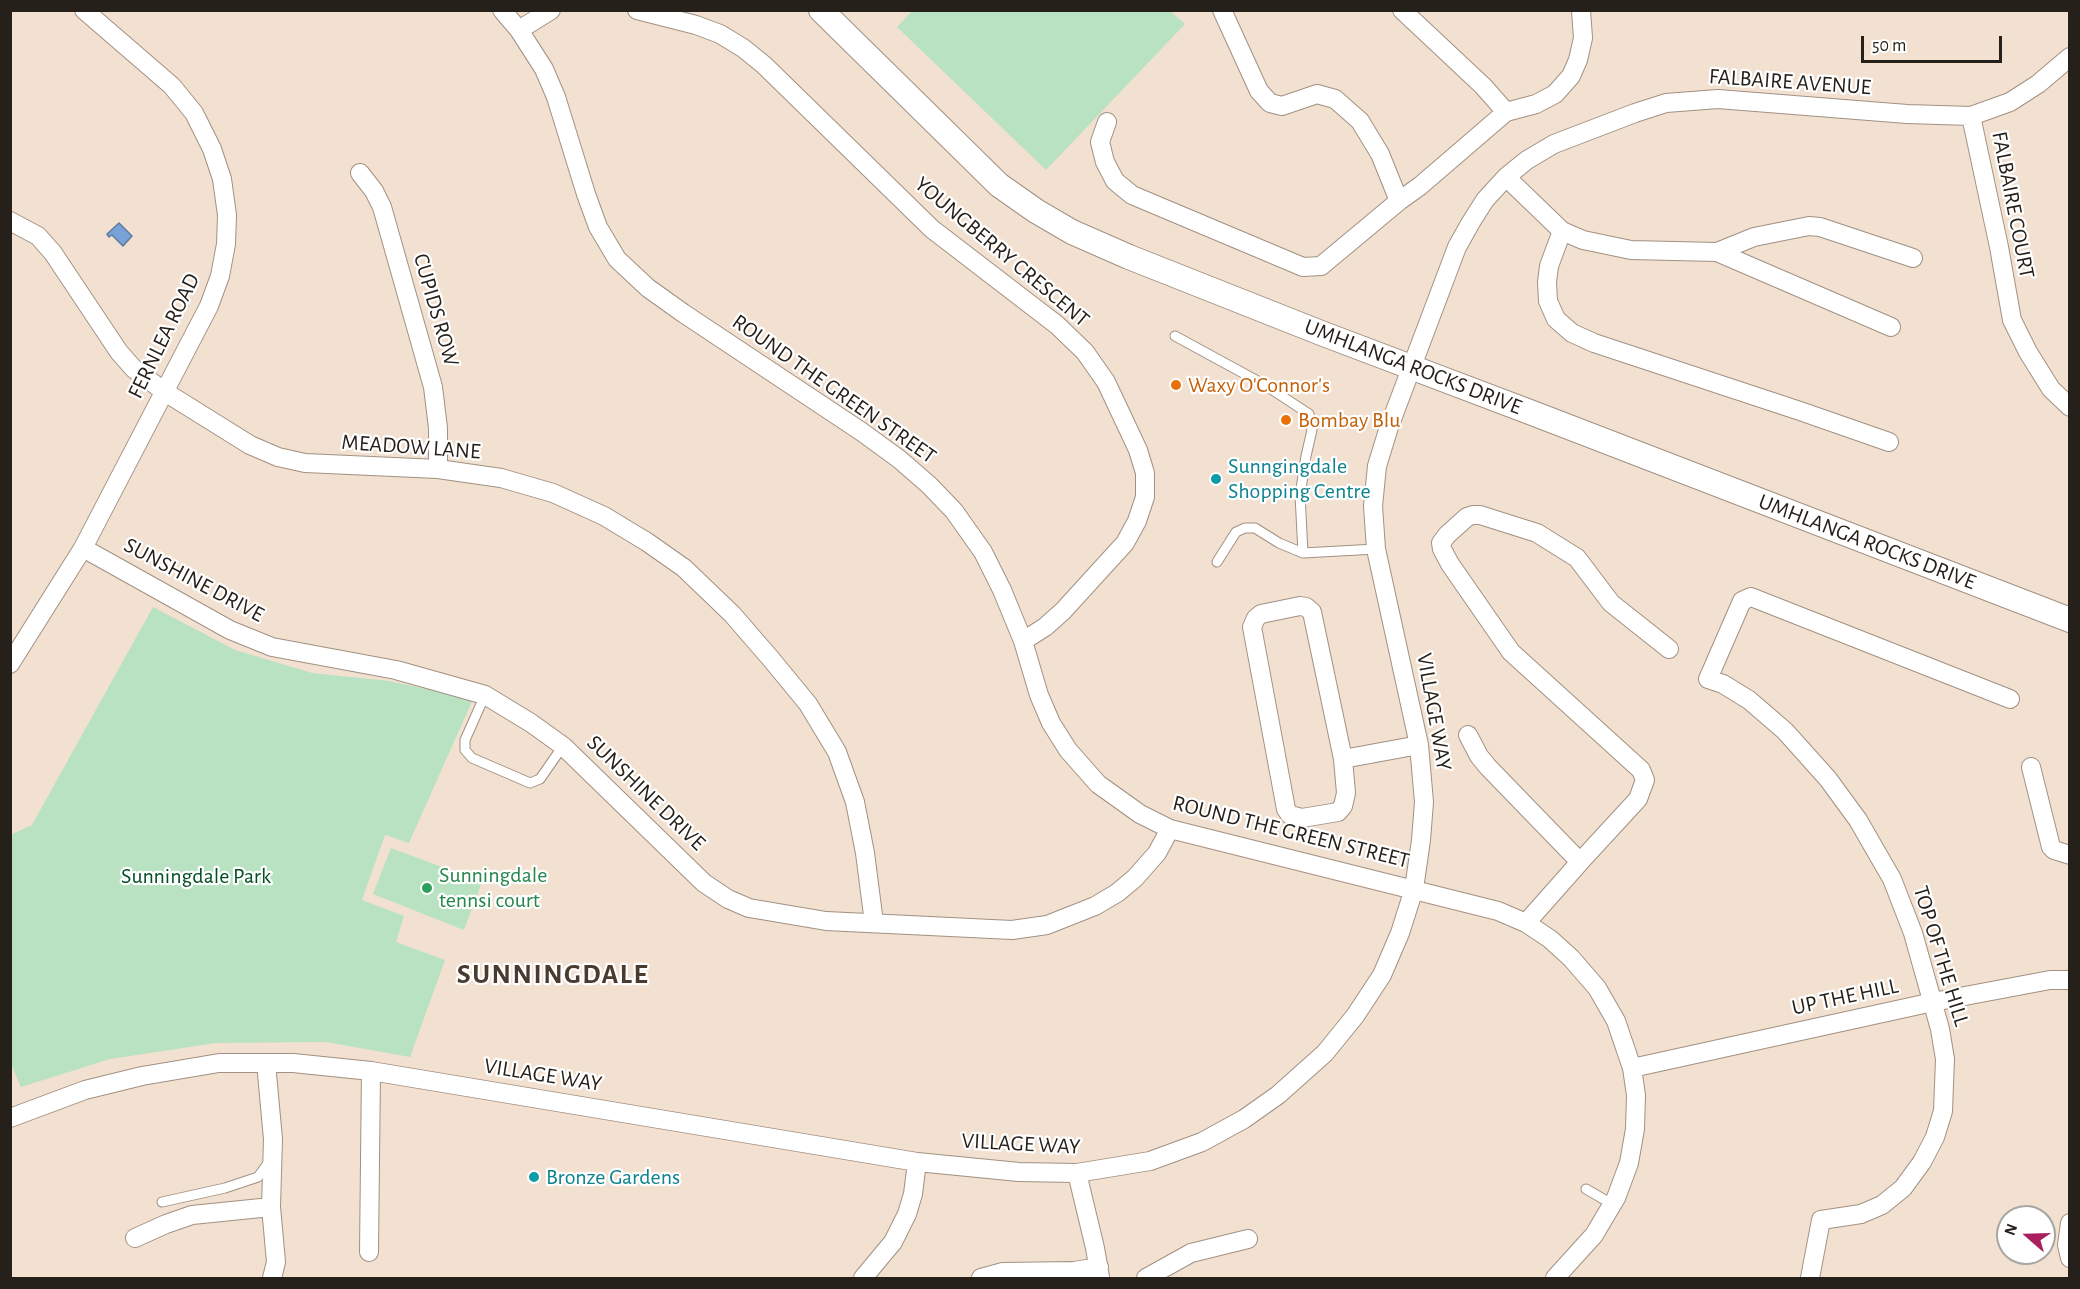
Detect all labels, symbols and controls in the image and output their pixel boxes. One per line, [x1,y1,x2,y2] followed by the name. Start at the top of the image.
[1864,24,2005,62] scale bar
[1872,37,1906,55] text: 50 m
[1708,63,1872,101] street label: FALBAIRE AVENUE
[1986,129,2040,281] street label: FALBAIRE COURT
[909,171,1095,333] street label: YOUNGBERRY CRESCENT
[407,251,465,369] street label: CUPIDS ROW
[122,269,206,403] street label: FERNLEA ROAD
[727,309,941,469] street label: ROUND THE GREEN STREET
[1301,313,1525,421] street label: UMHLANGA ROCKS DRIVE
[1188,372,1330,398] place label: Waxy O'Connor's
[1169,378,1183,392] marker: Waxy O'Connor's
[1298,407,1400,433] place label: Bombay Blu
[1279,413,1293,427] marker: Bombay Blu
[341,429,481,465] street label: MEADOW LANE
[1228,453,1371,505] place label: Sunngingdale Shopping Centre
[1209,472,1223,486] marker: Sunngingdale Shopping Centre
[1755,488,1979,596] street label: UMHLANGA ROCKS DRIVE
[119,532,269,628] street label: SUNSHINE DRIVE
[1411,651,1457,773] street label: VILLAGE WAY
[581,730,711,856] street label: SUNSHINE DRIVE
[1170,790,1412,874] street label: ROUND THE GREEN STREET
[439,862,547,914] place label: Sunningdale tennsi court
[121,863,271,889] park label: Sunningdale Park
[420,881,434,895] marker: Sunningdale tennsi court
[1907,883,1975,1029] street label: TOP OF THE HILL
[457,958,649,992] district label: SUNNINGDALE
[1789,973,1901,1021] street label: UP THE HILL
[482,1053,604,1097] street label: VILLAGE WAY
[961,1128,1081,1160] street label: VILLAGE WAY
[546,1164,680,1190] place label: Bronze Gardens
[527,1170,541,1184] marker: Bronze Gardens
[1996,1205,2056,1265] north arrow
[2002,1222,2020,1237] text: N

